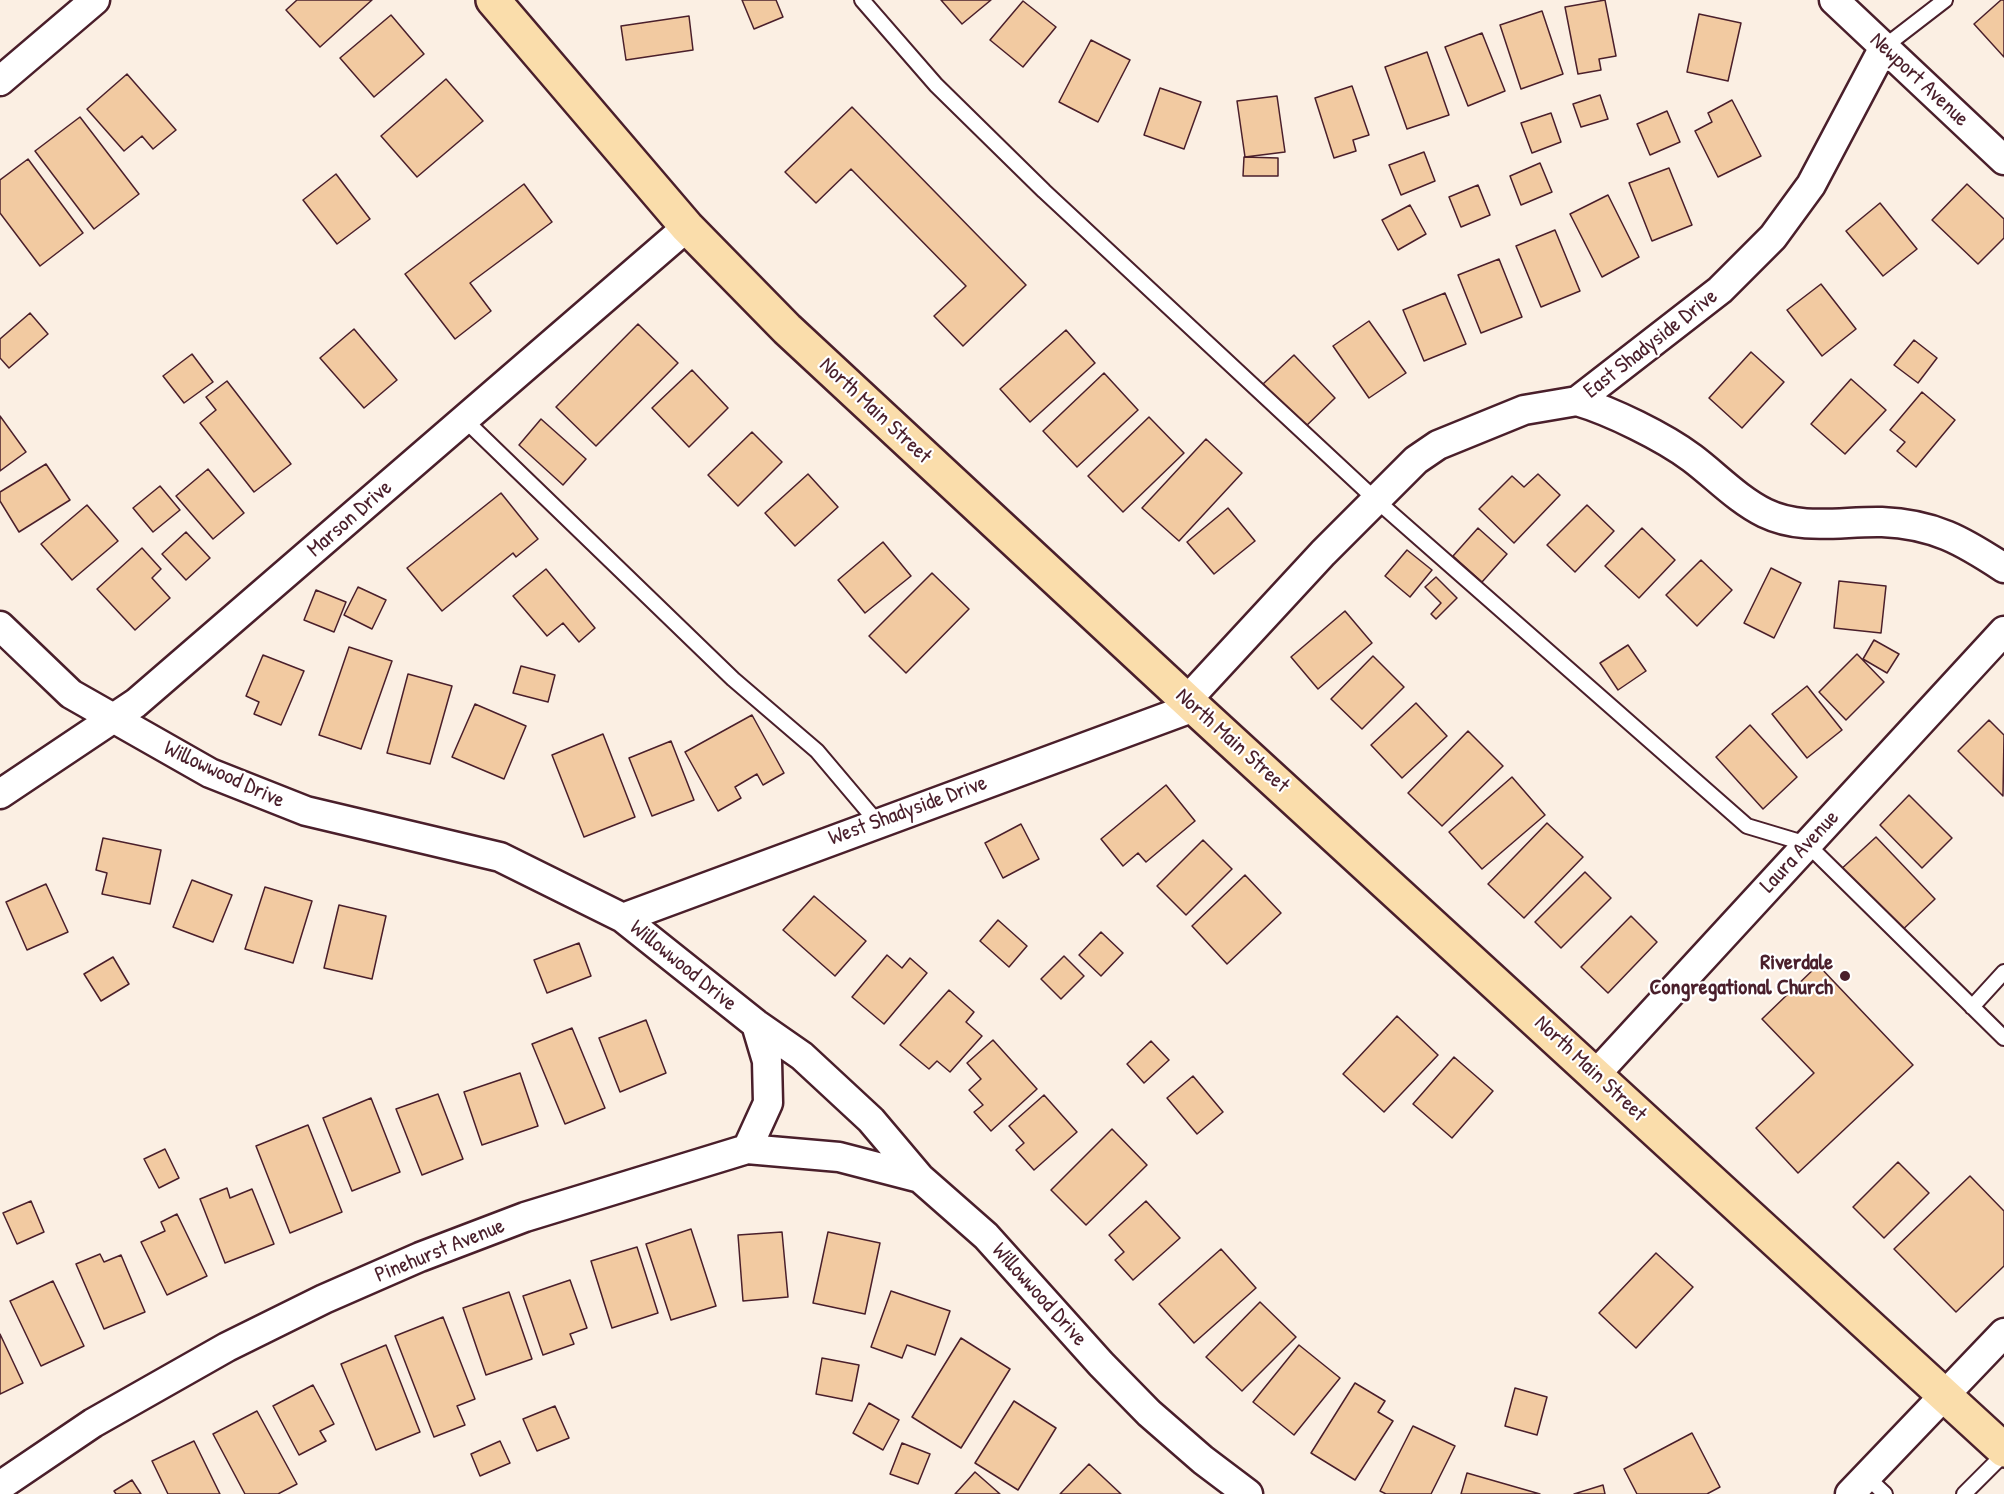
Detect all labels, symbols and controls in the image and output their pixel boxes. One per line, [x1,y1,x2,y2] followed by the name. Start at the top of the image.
[1864,27,1974,133] street label: Newport Avenue
[1579,284,1723,404] street label: East Shadyside Drive
[813,352,937,470] street label: North Main Street
[302,475,398,563] street label: Marson Drive
[1170,683,1294,799] street label: North Main Street
[160,736,288,814] street label: Willowwood Drive
[825,770,991,852] street label: West Shadyside Drive
[1755,805,1845,899] street label: Laura Avenue
[624,915,742,1017] street label: Willowwood Drive
[1650,950,1833,1002] place label: Riverdale Congregational Church
[1838,969,1852,983] marker: Riverdale Congregational Church
[1528,1010,1652,1128] street label: North Main Street
[371,1213,509,1289] street label: Pinehurst Avenue
[986,1238,1092,1352] street label: Willowwood Drive

